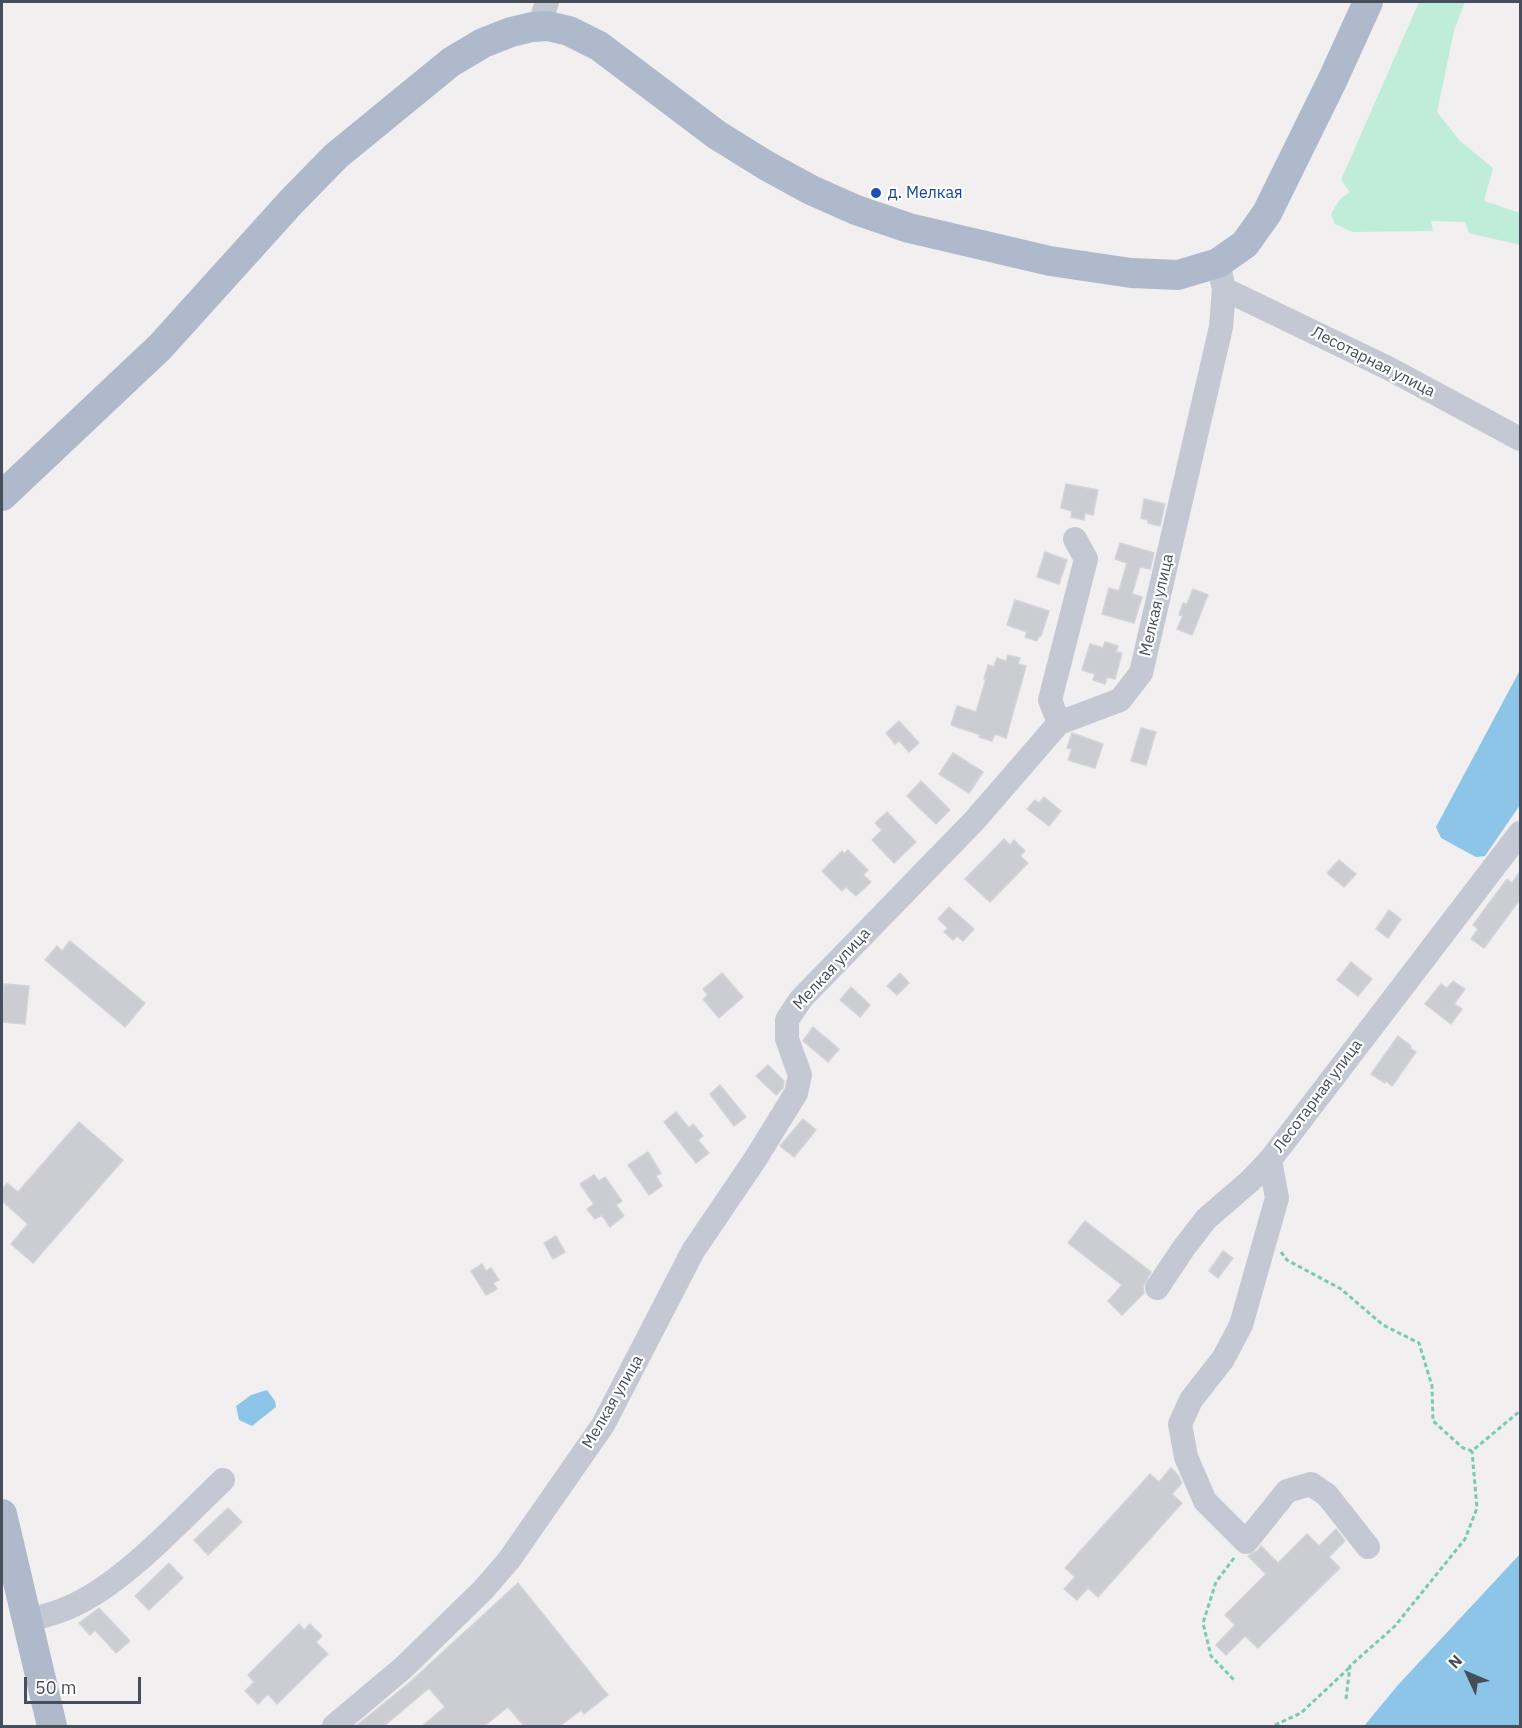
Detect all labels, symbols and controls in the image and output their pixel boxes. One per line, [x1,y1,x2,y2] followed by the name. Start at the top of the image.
[888,183,963,203] place label: д. Мелкая
[869,186,883,200] marker: д. Мелкая
[1308,323,1438,401] street label: Лесотарная улица
[1136,552,1178,658] street label: Мелкая улица
[789,924,875,1014] street label: Мелкая улица
[1269,1036,1367,1156] street label: Лесотарная улица
[579,1352,647,1452] street label: Мелкая улица
[1438,1644,1498,1704] north arrow
[1444,1650,1466,1673] text: N
[27,1665,144,1703] scale bar
[35,1676,77,1699] text: 50 m

